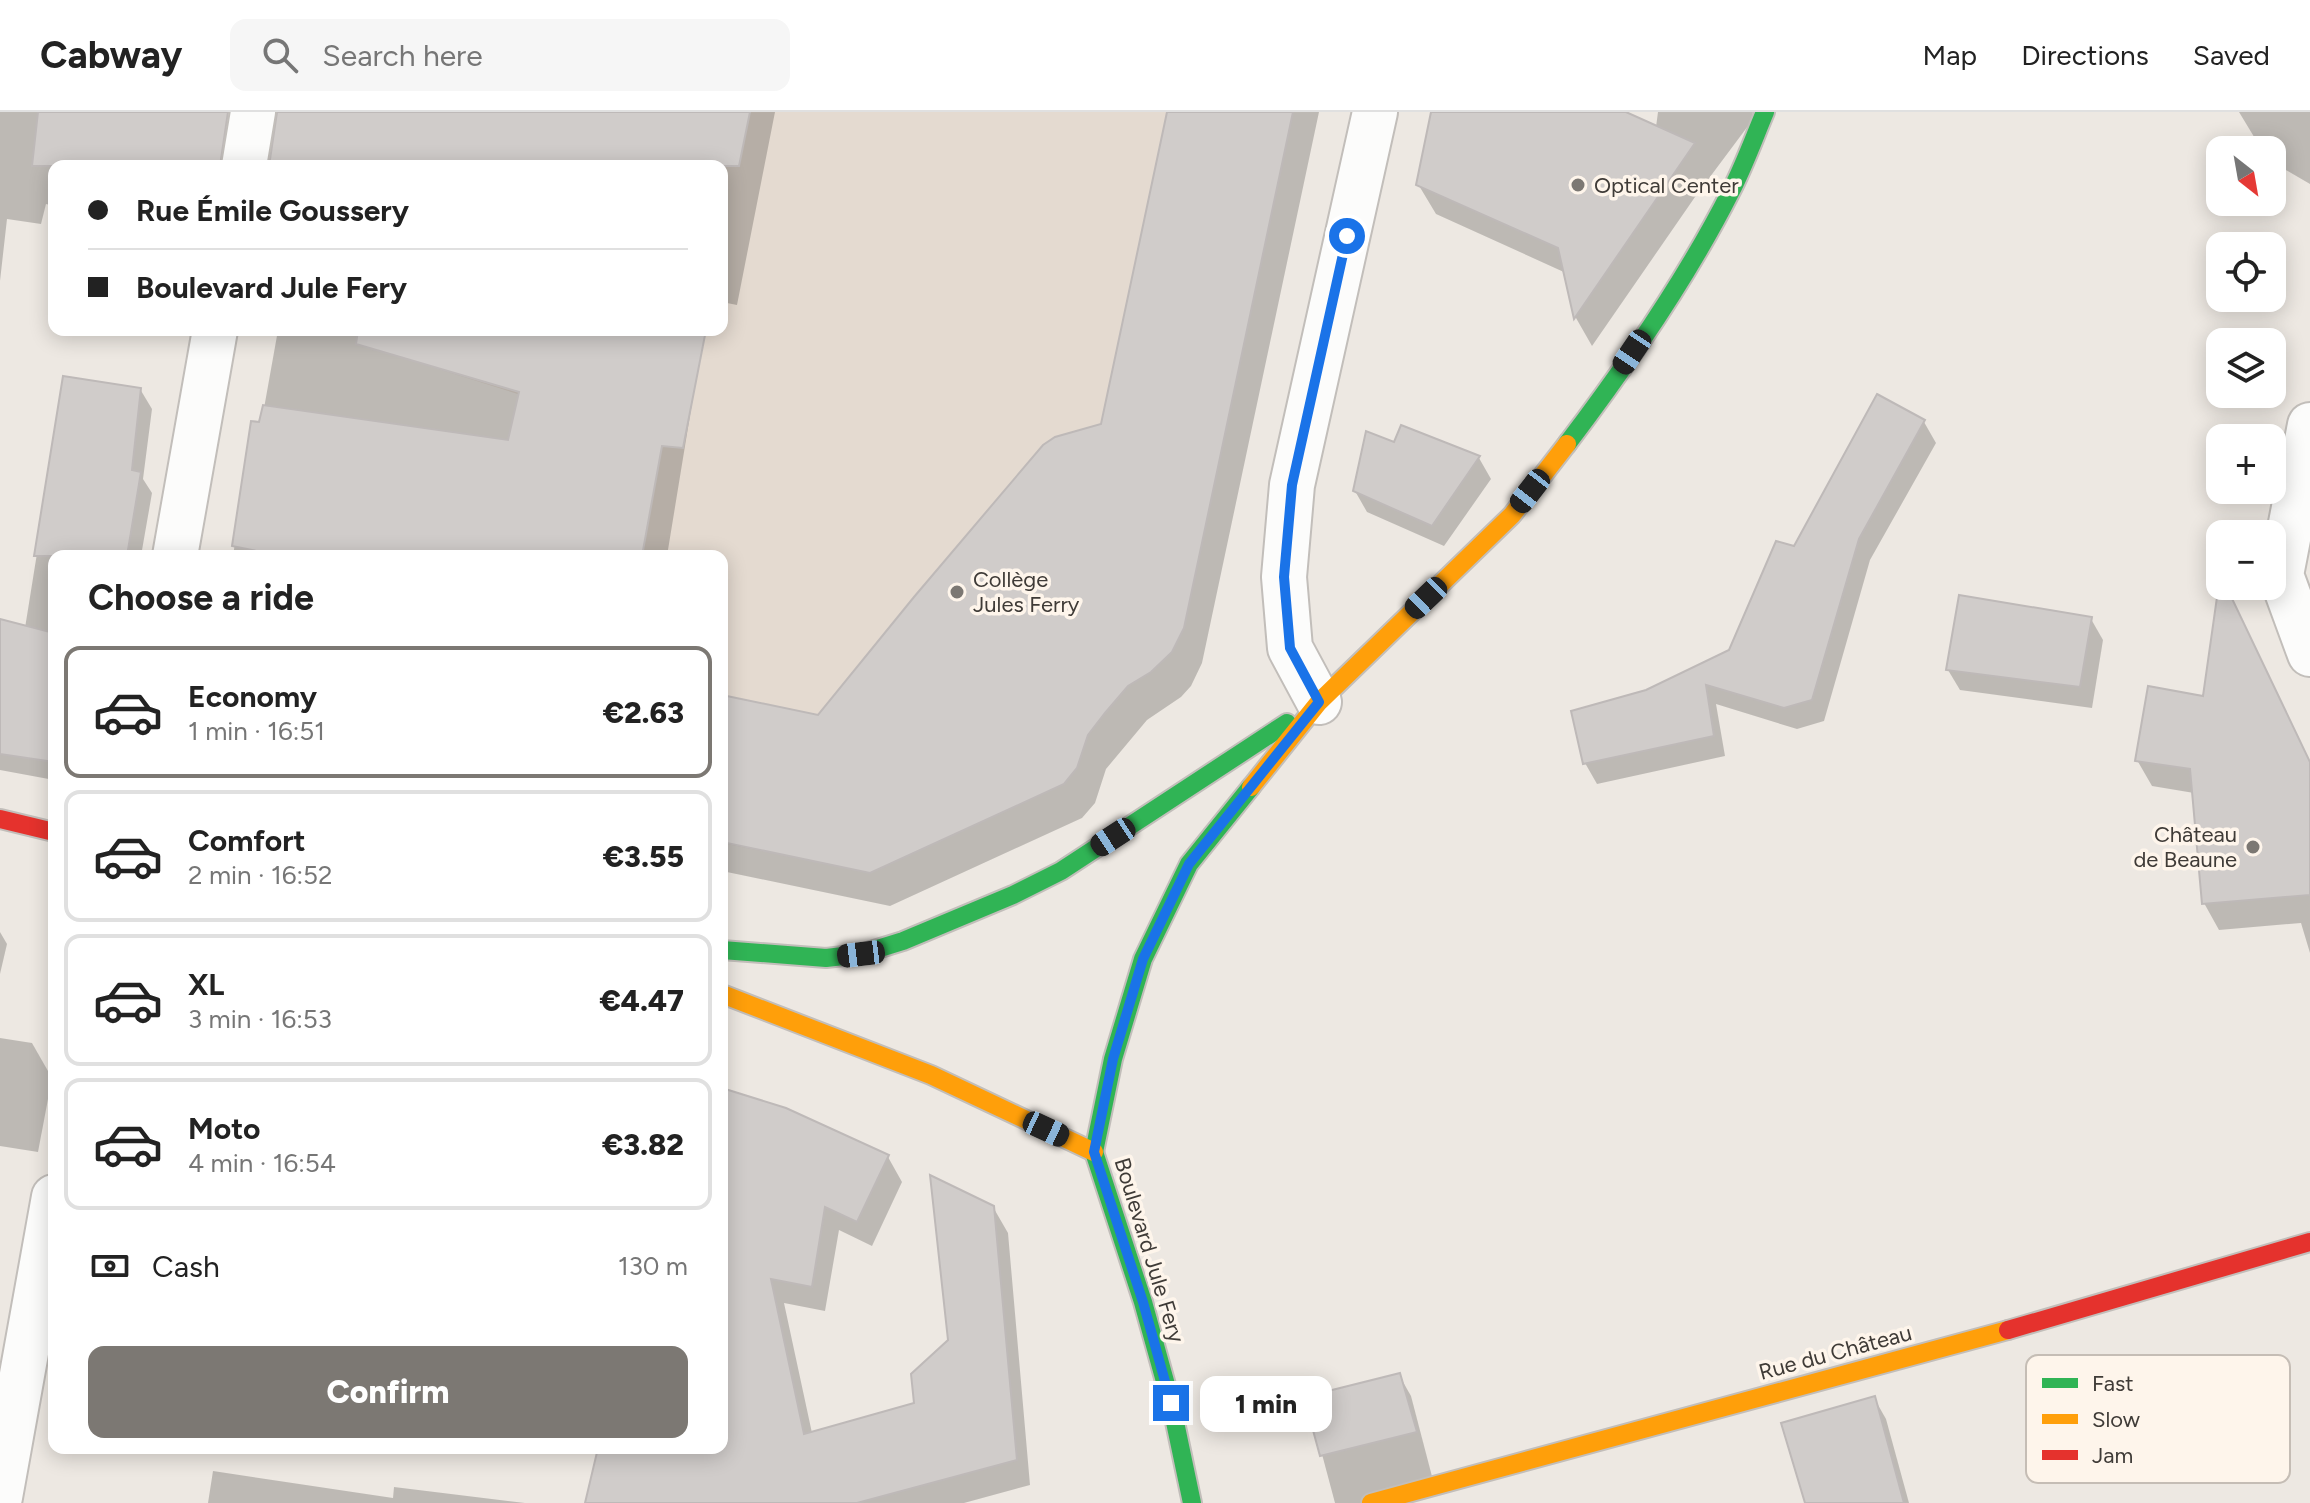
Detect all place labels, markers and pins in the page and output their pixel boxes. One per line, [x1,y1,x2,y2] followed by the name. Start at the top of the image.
[1594,172,1739,199] place label: Optical Center
[1569,176,1587,194] marker: Optical Center
[973,566,1080,618] place label: Collège Jules Ferry
[948,583,966,601] marker: Collège Jules Ferry
[2133,821,2237,873] place label: Château de Beaune
[2244,838,2262,856] marker: Château de Beaune

